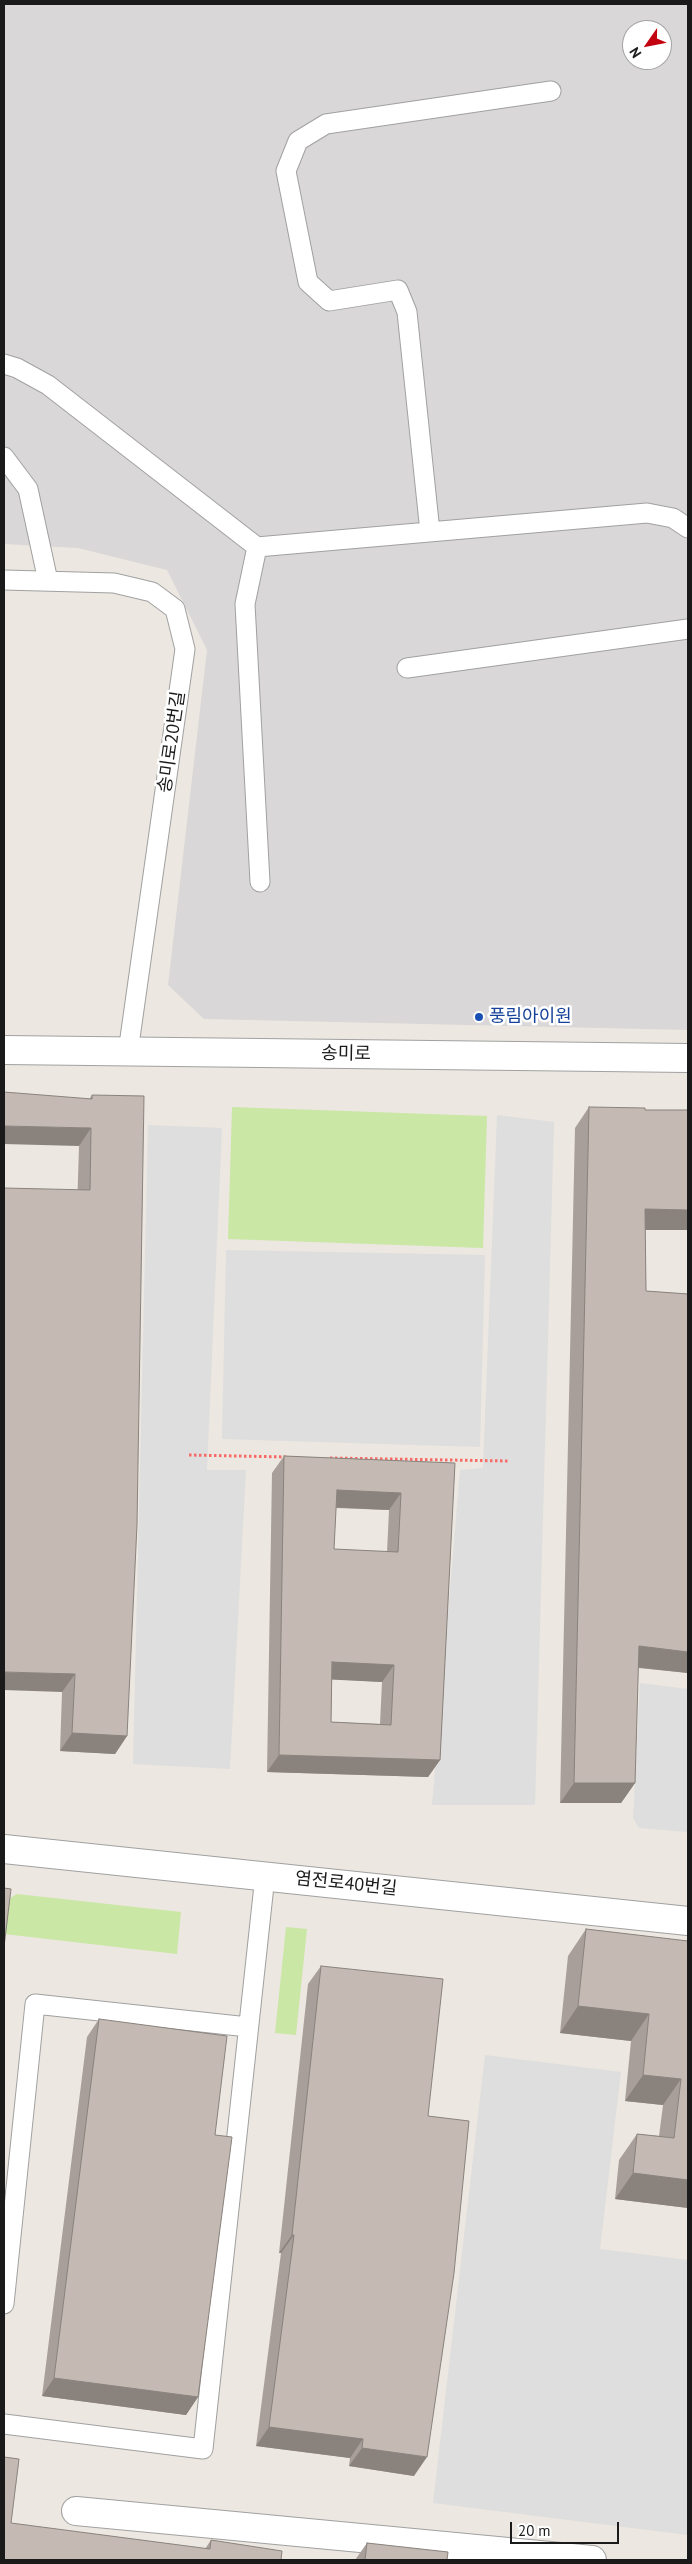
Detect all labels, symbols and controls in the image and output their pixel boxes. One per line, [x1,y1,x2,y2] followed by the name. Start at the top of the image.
[622,20,672,70] north arrow
[625,44,645,61] text: N
[154,690,190,794] street label: 송미로20번길
[489,1006,572,1028] place label: 풍림아이원
[473,1011,485,1023] marker: 풍림아이원
[321,1043,371,1065] street label: 송미로
[294,1868,398,1900] street label: 염전로40번길
[512,2512,621,2544] scale bar
[518,2521,551,2540] text: 20 m

